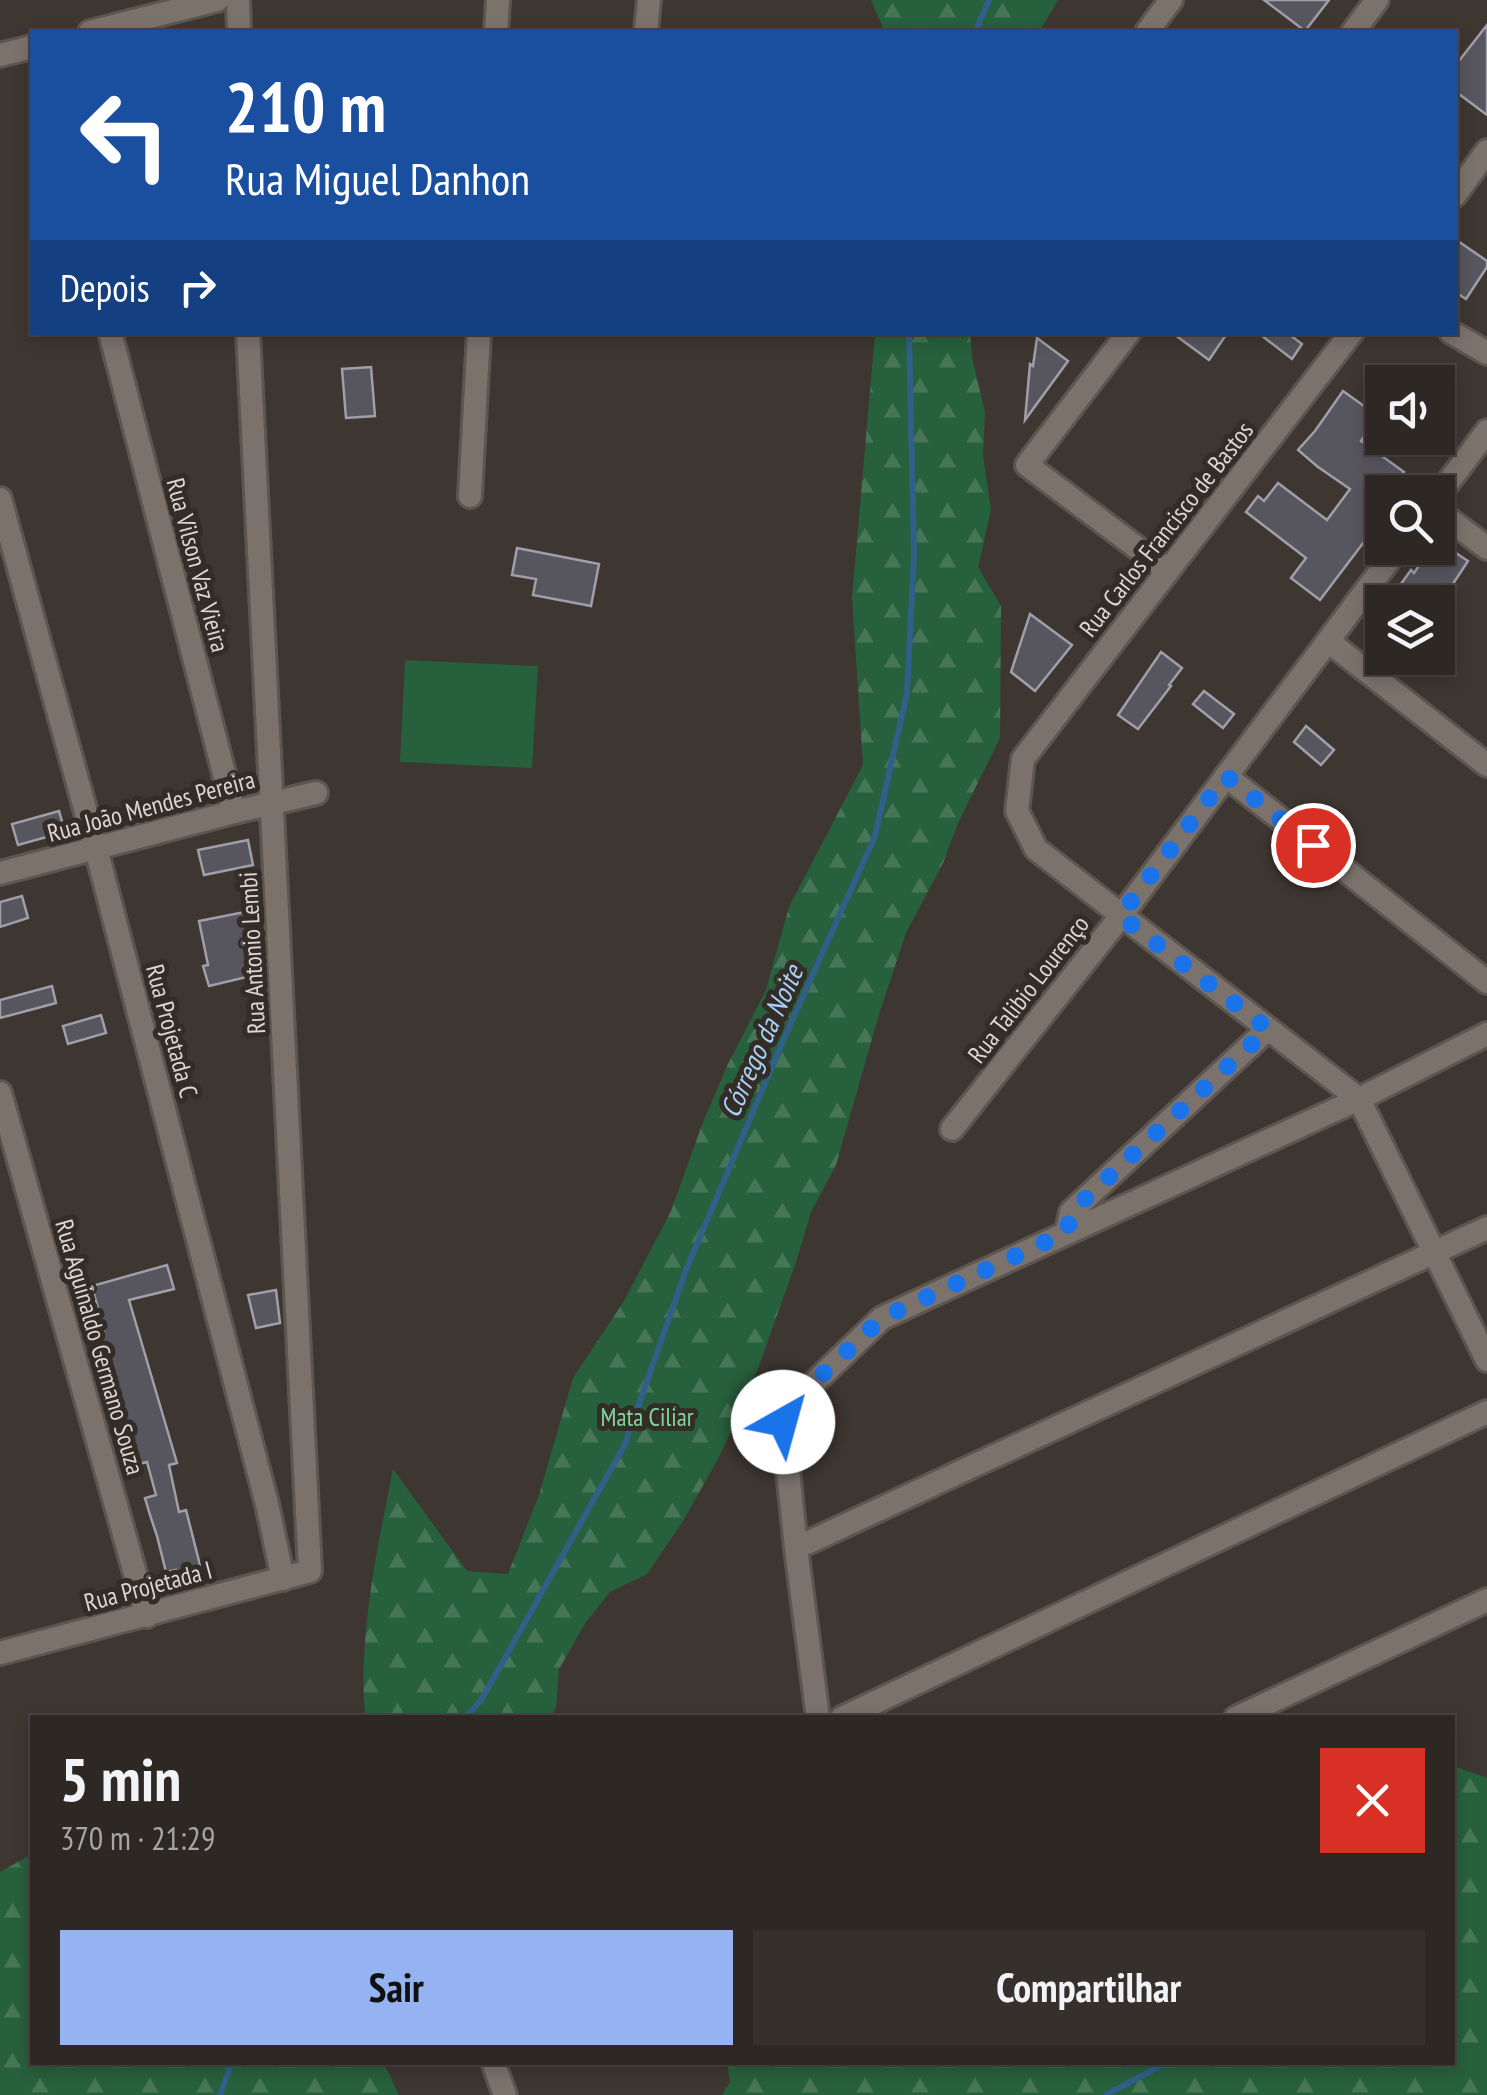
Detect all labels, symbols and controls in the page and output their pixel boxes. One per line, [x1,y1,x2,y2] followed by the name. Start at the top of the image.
[225,61,386,151] text: 210 m
[60,70,190,200] icon: left
[225,149,530,207] text: Rua Miguel Danhon
[170,260,225,315] icon: right
[60,263,150,312] text: Depois
[1365,365,1455,675] map controls
[1365,365,1455,455] button: sound
[1072,415,1260,643] street label: Rua Carlos Francisco de Bastos
[159,475,237,655] street label: Rua Vilson Vaz Vieira
[1365,475,1455,565] button: search
[1365,585,1455,675] button: layers
[44,763,258,849] street label: Rua João Mendes Pereira
[1271,803,1356,888] pin
[1286,818,1341,873] icon: arrive
[232,871,272,1035] street label: Rua Antonio Lembi
[960,909,1096,1069] street label: Rua Talibio Lourenço
[711,957,812,1123] water label: Córrego da Noite
[139,961,205,1101] street label: Rua Projetada C
[48,1216,152,1478] street label: Rua Aguinaldo Germano Souza
[731,1370,835,1474] position arrow
[600,1401,694,1433] park label: Mata Ciliar
[81,1554,215,1618] street label: Rua Projetada I
[60,1740,181,1818] text: 5 min
[1320,1748,1425,1853] button: close
[60,1817,215,1859] text: 370 m · 21:29
[60,1930,733,2045] button: Sair
[753,1930,1425,2045] button: Compartilhar

